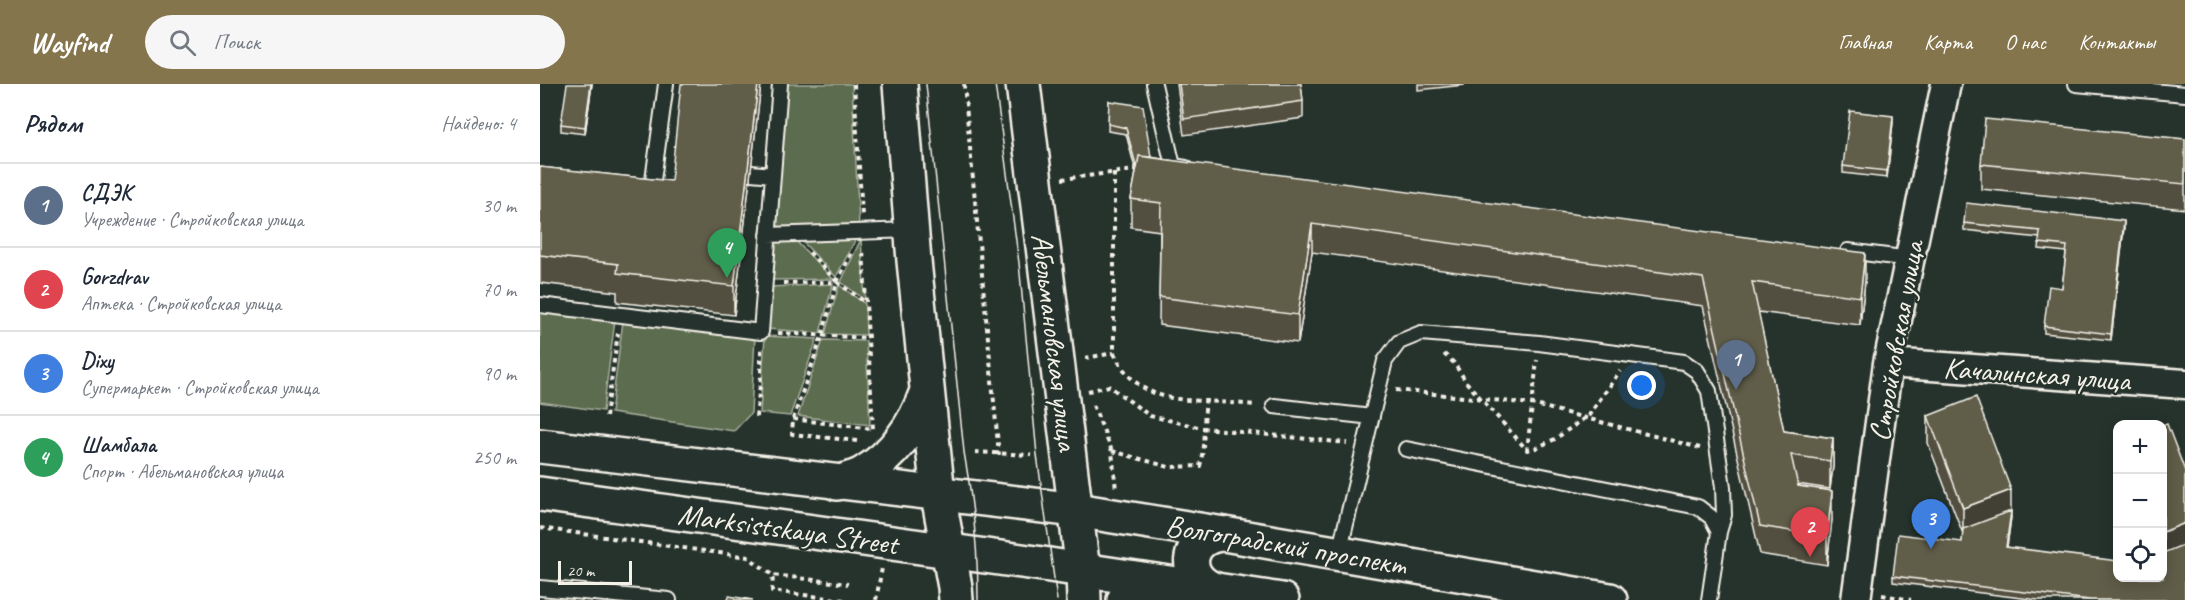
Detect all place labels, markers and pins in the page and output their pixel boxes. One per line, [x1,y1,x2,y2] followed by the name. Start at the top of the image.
[708,228,747,278] pin: 4
[1716,340,1756,390] pin: 1
[1912,500,1950,549] pin: 3
[1790,508,1830,557] pin: 2

